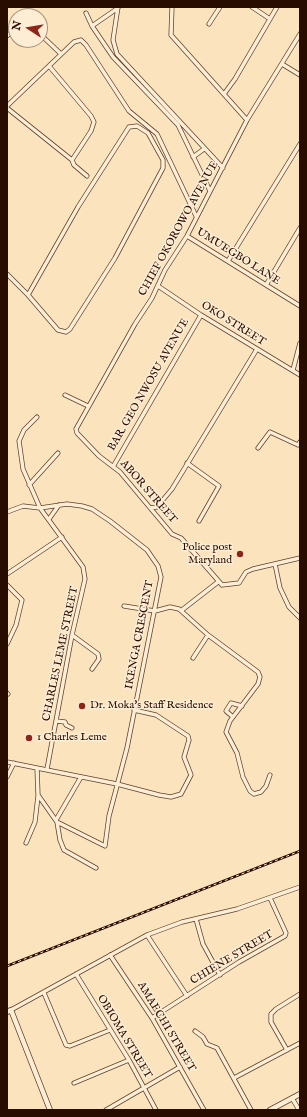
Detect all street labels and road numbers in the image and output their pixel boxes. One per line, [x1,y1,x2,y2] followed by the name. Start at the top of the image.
[136,159,222,299] street label: CHIEF OKOROWO AVENUE
[194,226,282,288] street label: UMUEGBO LANE
[198,299,268,349] street label: OKO STREET
[106,317,192,453] street label: BAR. GEO NWOSU AVENUE
[117,458,179,526] street label: ABOR STREET
[123,579,157,691] street label: IKENGA CRESCENT
[40,585,82,723] street label: CHARLES LEME STREET
[188,928,276,988] street label: CHIENE STREET
[134,980,198,1074] street label: AMAECHI STREET
[94,993,154,1081] street label: OBIOMA STREET

